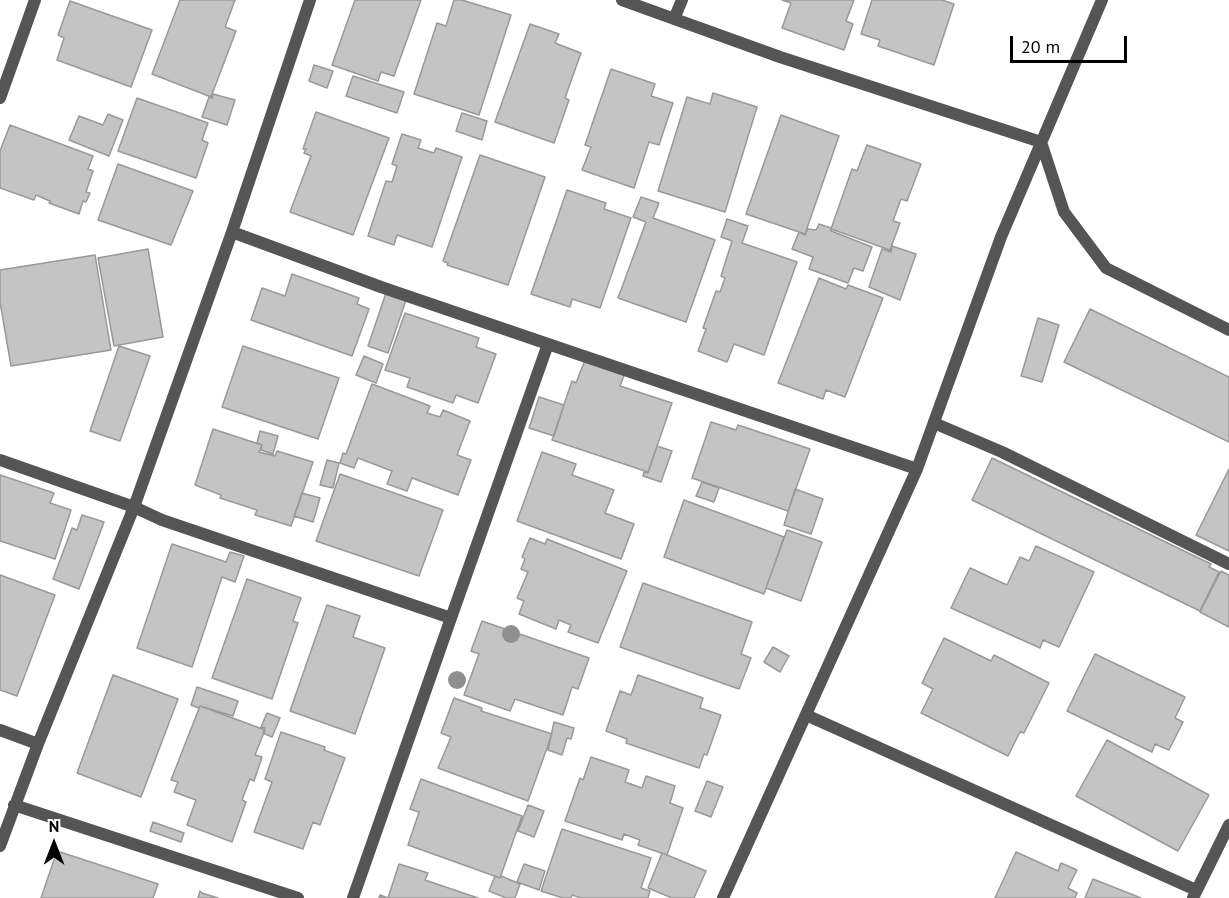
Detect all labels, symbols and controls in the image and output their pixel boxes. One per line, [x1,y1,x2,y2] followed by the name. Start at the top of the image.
[1013,24,1130,62] scale bar
[1021,35,1060,58] text: 20 m
[24,814,84,874] north arrow
[49,816,59,836] text: N

